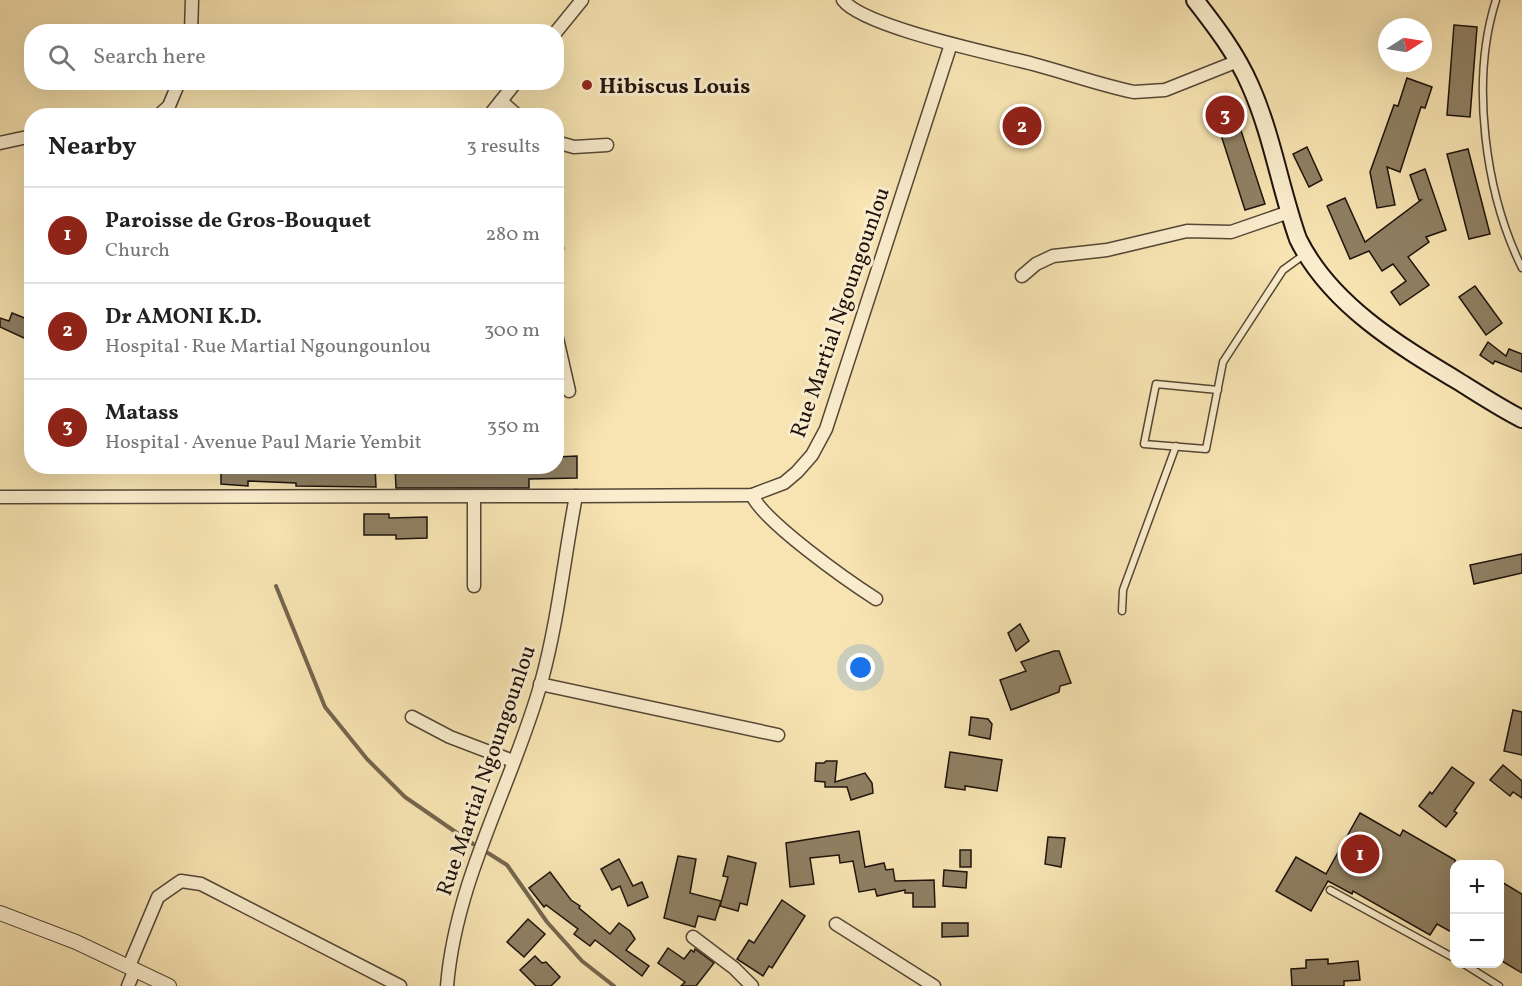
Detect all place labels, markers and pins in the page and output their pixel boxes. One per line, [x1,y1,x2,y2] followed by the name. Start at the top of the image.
[599,72,750,103] place label: Hibiscus Louis
[580,78,594,92] marker: Hibiscus Louis
[1206,92,1244,138] pin: 3
[1002,104,1042,148] pin: 2
[1340,832,1380,876] pin: 1

